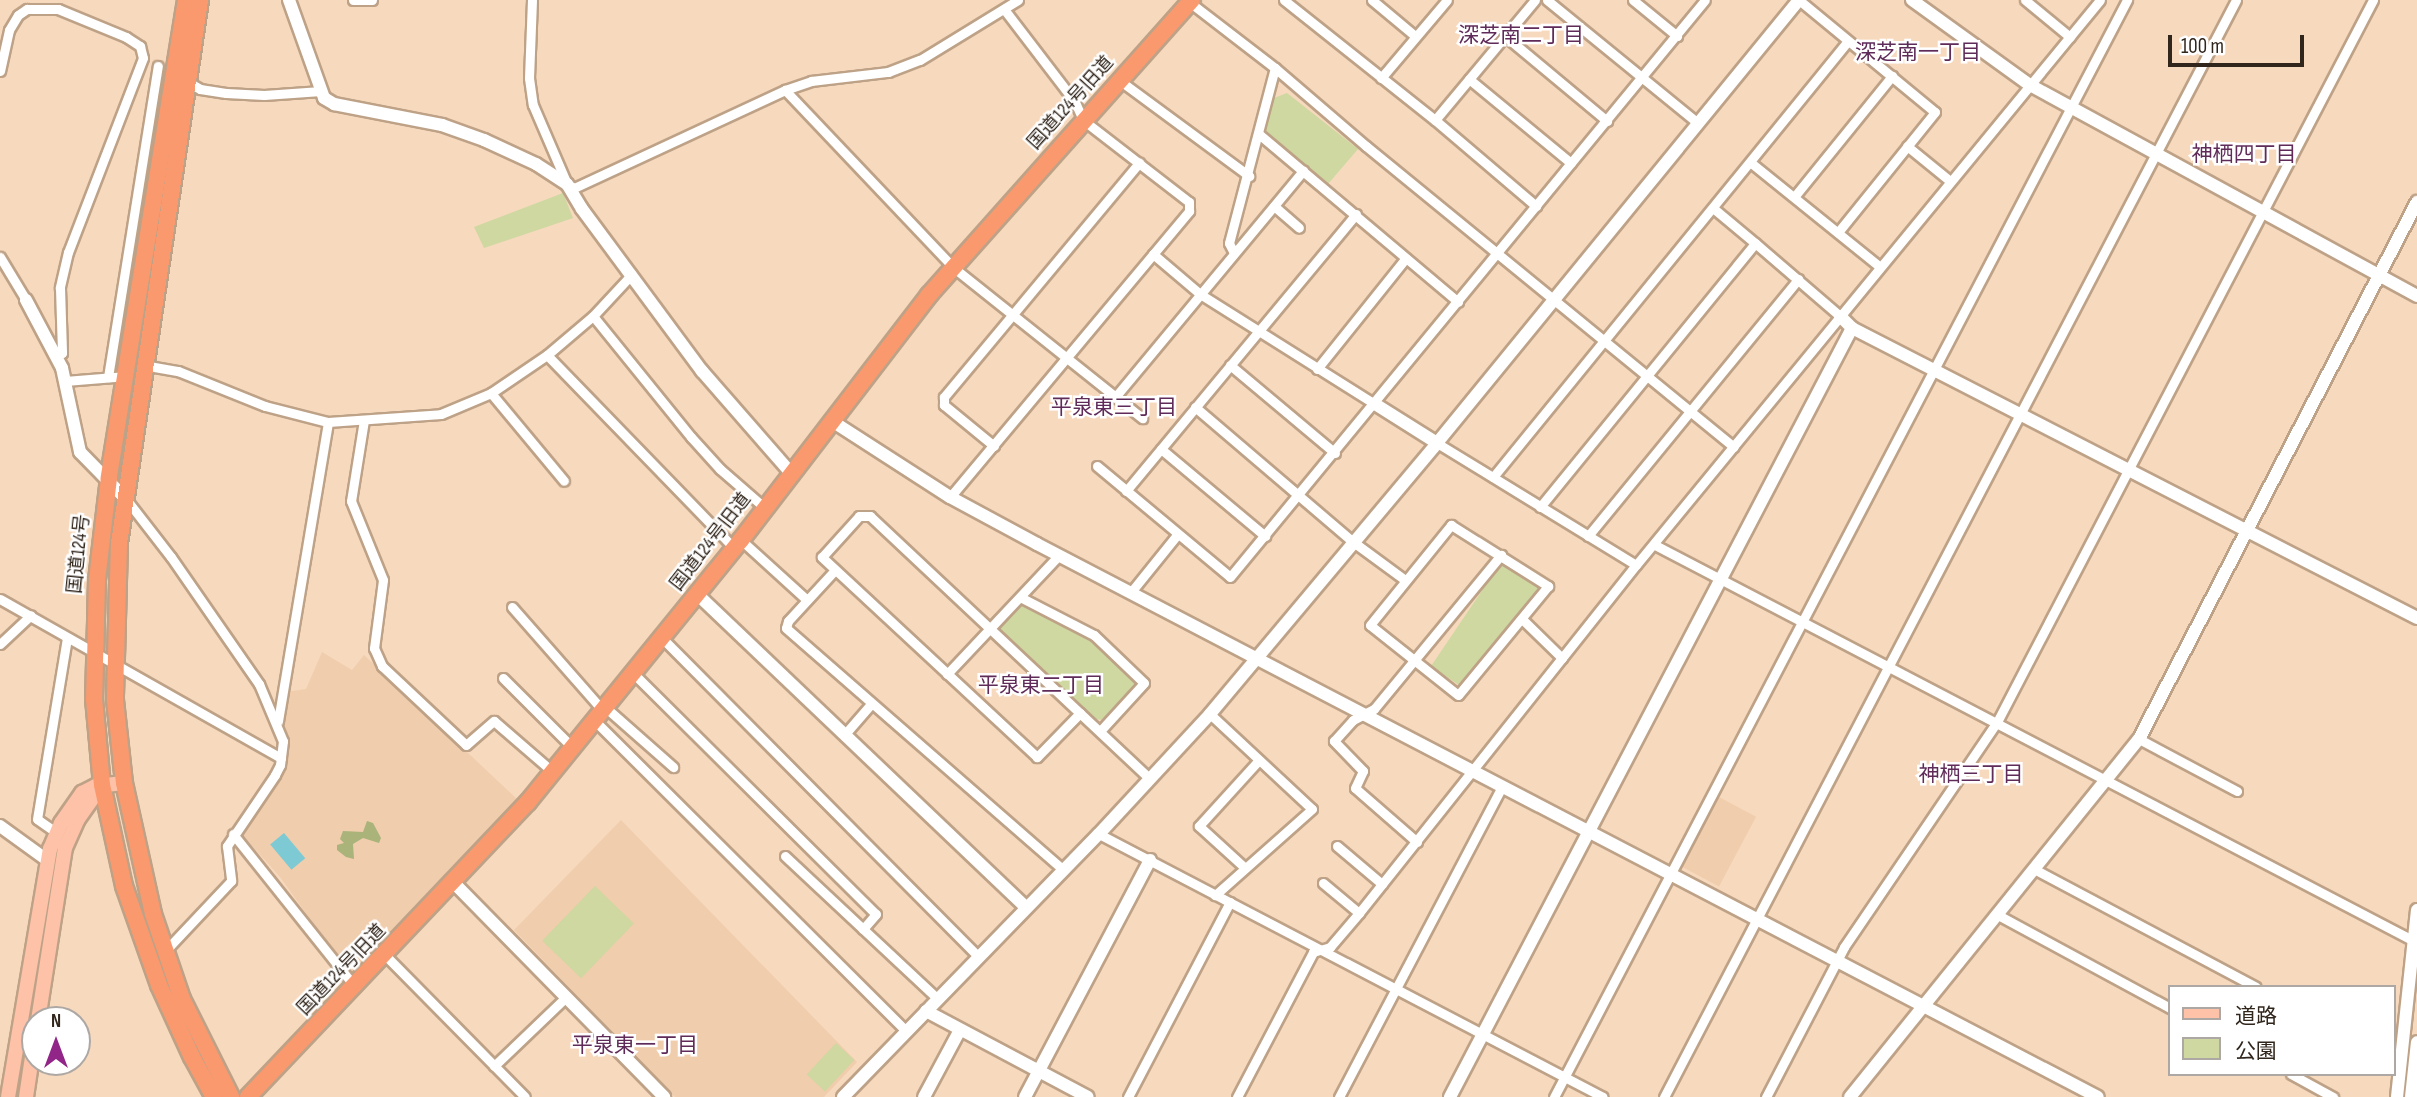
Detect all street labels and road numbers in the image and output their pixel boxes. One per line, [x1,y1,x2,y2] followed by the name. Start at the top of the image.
[1023,52,1119,154] street label: 国道124号旧道
[666,489,756,595] street label: 国道124号旧道
[64,513,94,595] street label: 国道124号
[293,920,391,1020] street label: 国道124号旧道

